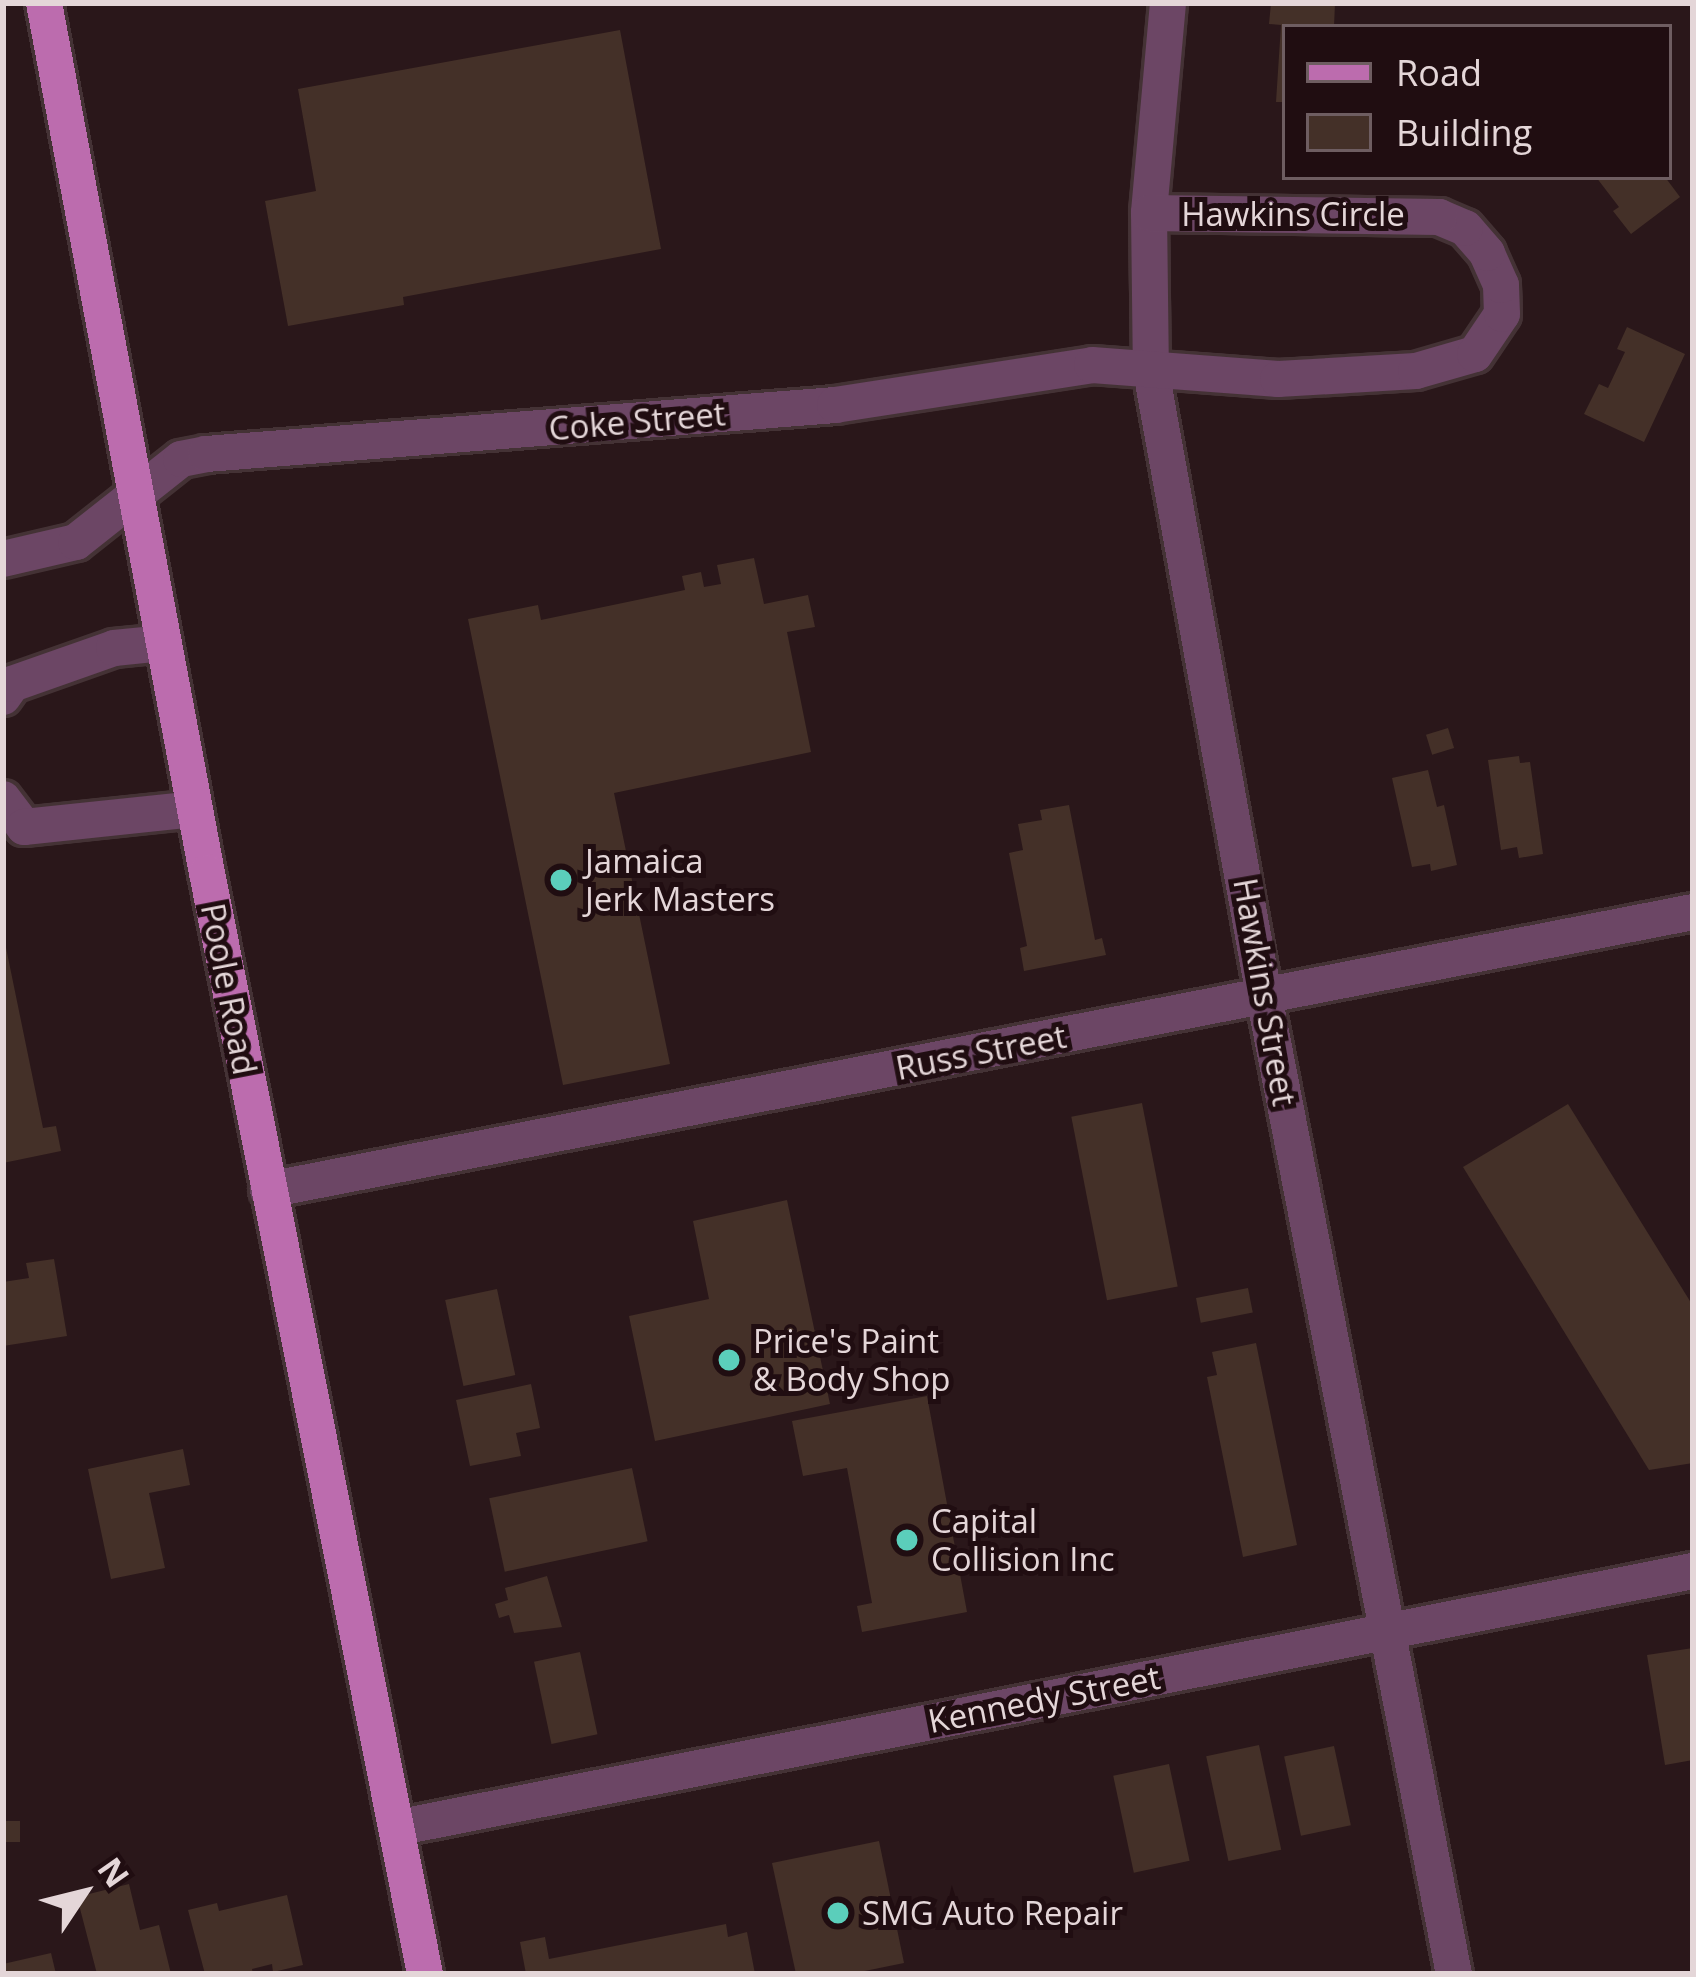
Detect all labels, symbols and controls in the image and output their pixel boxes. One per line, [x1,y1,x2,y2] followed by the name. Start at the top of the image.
[1282,24,1672,180] legend
[1396,48,1482,97] text: Road
[1396,108,1532,157] text: Building
[1181,194,1405,234] street label: Hawkins Circle
[547,394,727,448] street label: Coke Street
[585,841,775,919] place label: Jamaica Jerk Masters
[548,867,574,893] marker: Jamaica Jerk Masters
[1225,875,1305,1109] street label: Hawkins Street
[193,900,265,1078] street label: Poole Road
[892,1016,1070,1088] street label: Russ Street
[753,1321,950,1399] place label: Price's Paint & Body Shop
[716,1347,742,1373] marker: Price's Paint & Body Shop
[931,1501,1115,1579] place label: Capital Collision Inc
[894,1527,920,1553] marker: Capital Collision Inc
[925,1657,1163,1741] street label: Kennedy Street
[24,1833,144,1953] north arrow
[88,1848,140,1896] text: N
[862,1893,1123,1933] place label: SMG Auto Repair
[825,1900,851,1926] marker: SMG Auto Repair

